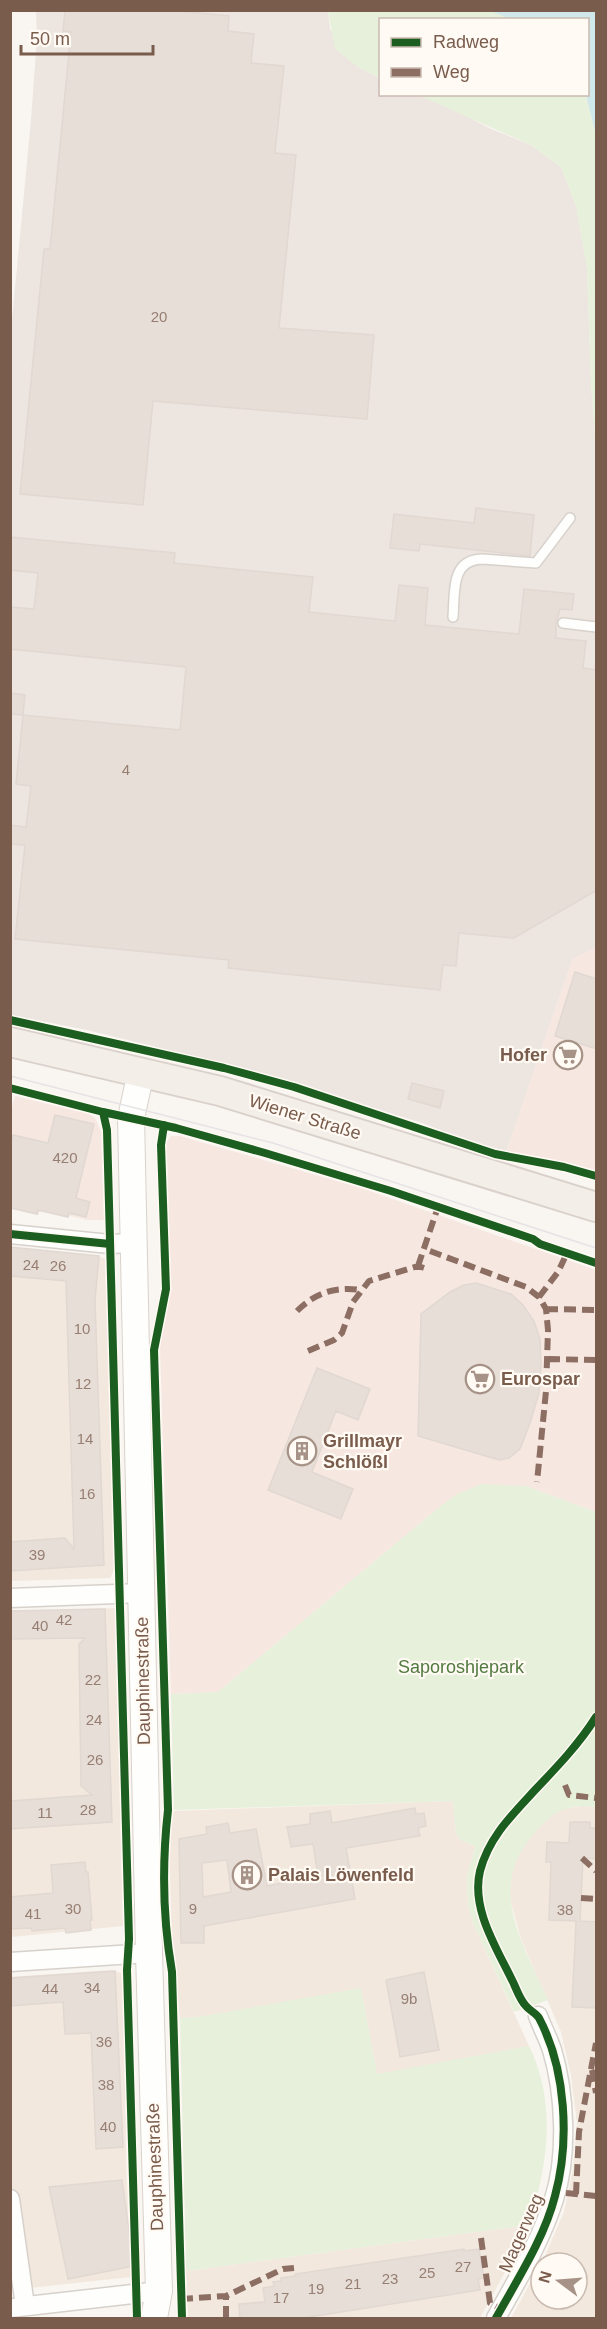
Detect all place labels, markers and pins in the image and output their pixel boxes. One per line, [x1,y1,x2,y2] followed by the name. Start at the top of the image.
[552,1039,584,1071] supermarket icon: Hofer
[500,1045,547,1065] place label: Hofer
[464,1363,496,1395] supermarket icon: Eurospar
[501,1369,580,1389] place label: Eurospar
[323,1431,402,1472] place label: Grillmayr Schlößl
[286,1435,318,1467] building icon: Grillmayr Schlößl
[231,1859,263,1891] building icon: Palais Löwenfeld
[268,1865,414,1885] place label: Palais Löwenfeld

